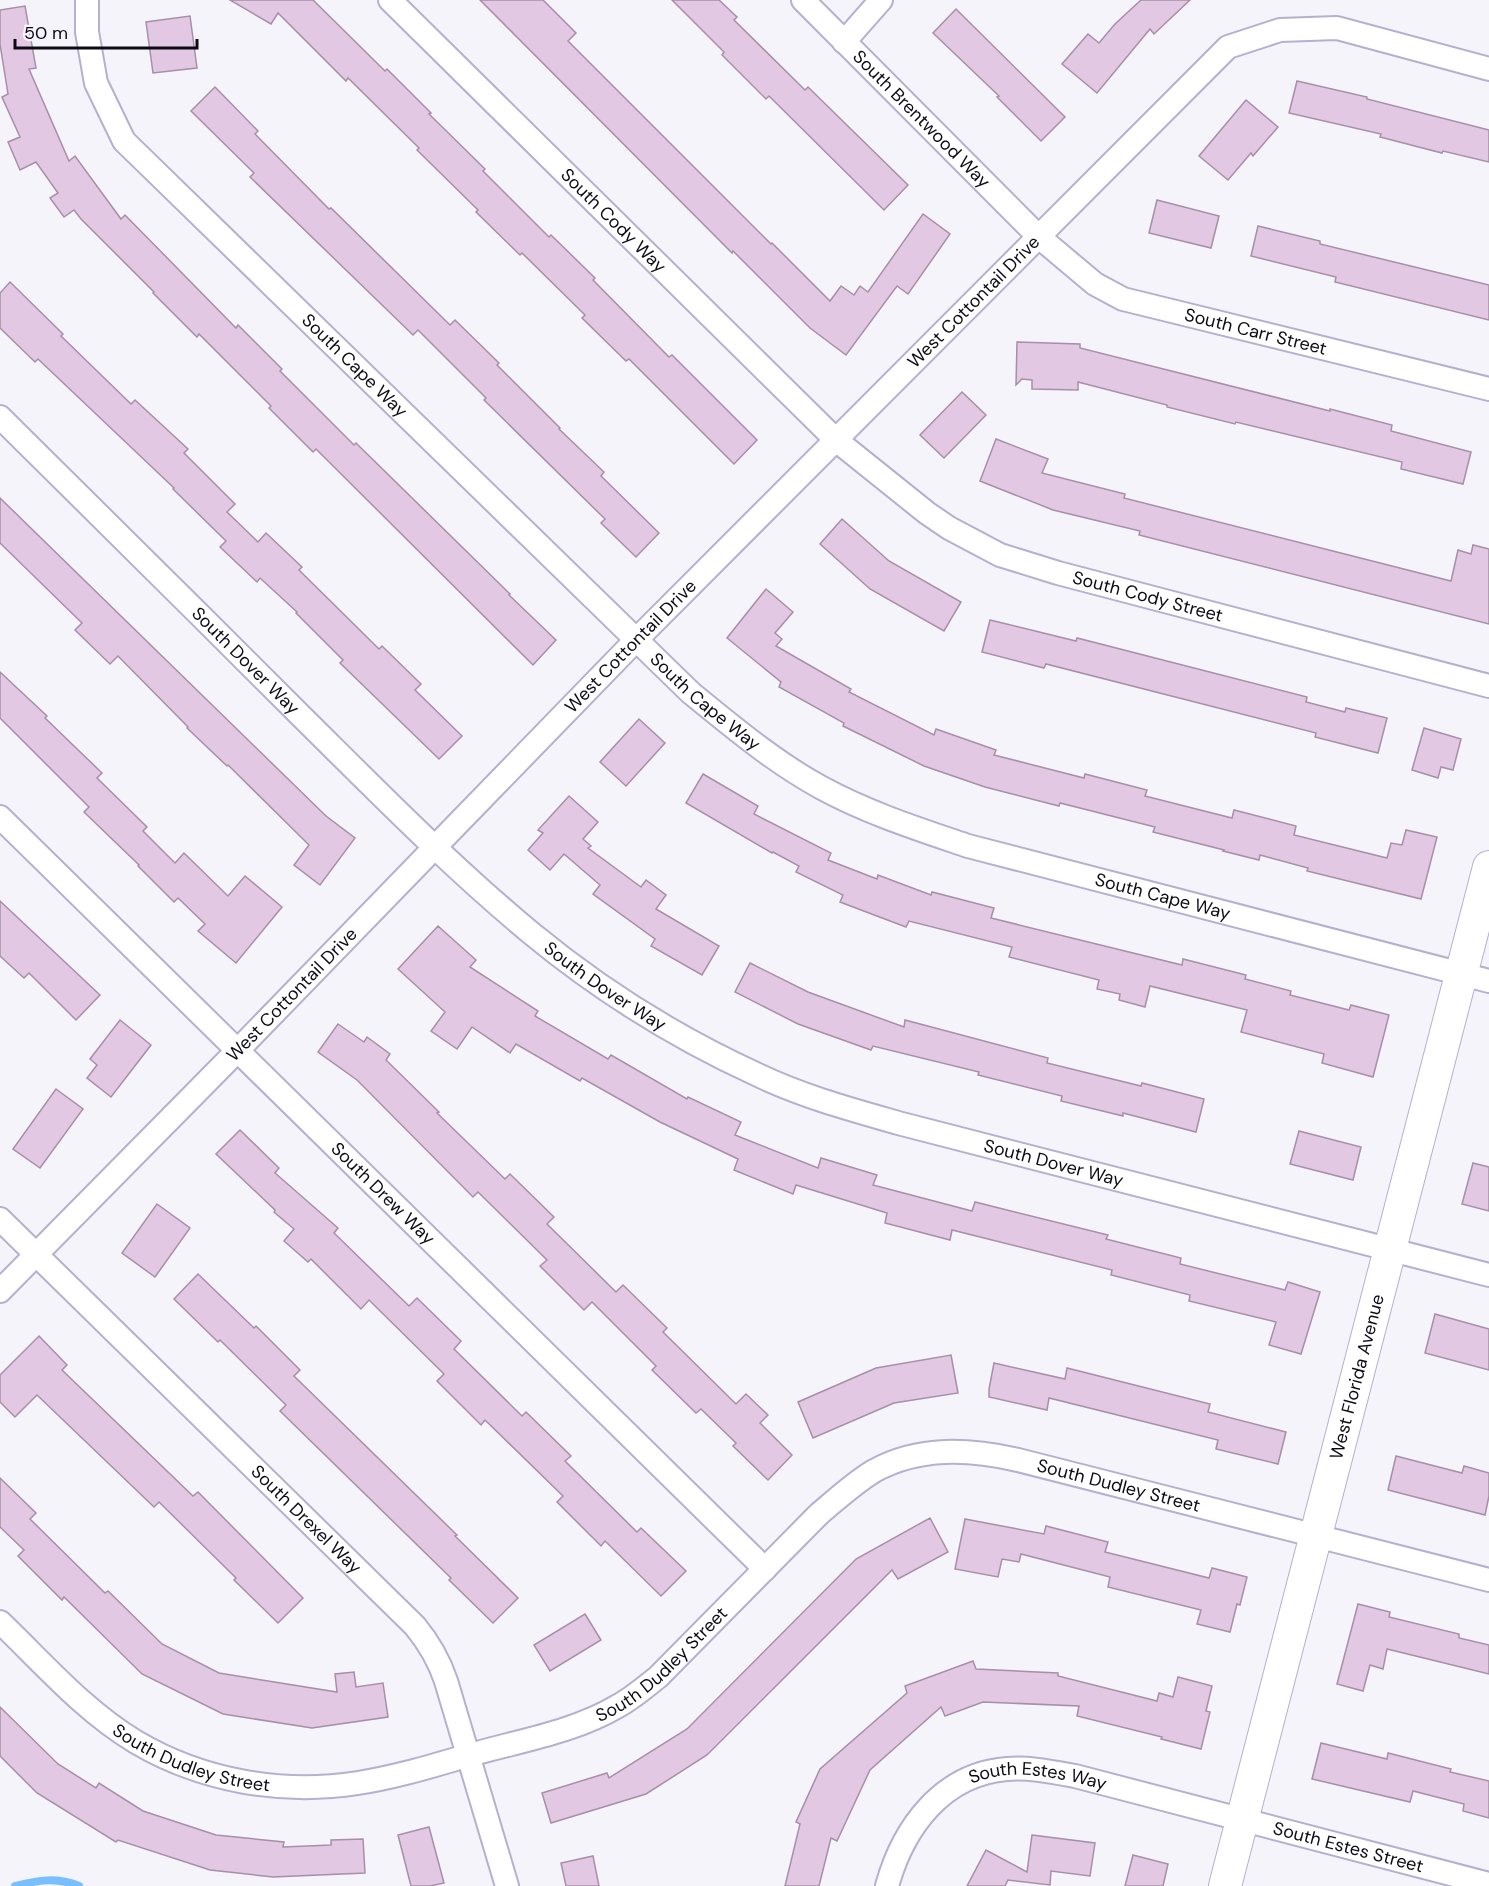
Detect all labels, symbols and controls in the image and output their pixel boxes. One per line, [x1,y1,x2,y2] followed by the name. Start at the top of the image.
[15,12,196,50] scale bar
[24,21,68,45] text: 50 m
[848,45,995,193] street label: South Brentwood Way
[555,163,672,278] street label: South Cody Way
[902,230,1045,373] street label: West Cottontail Drive
[1182,303,1329,361] street label: South Carr Street
[296,308,413,422] street label: South Cape Way
[1070,565,1225,628] street label: South Cody Street
[560,574,702,718] street label: West Cottontail Drive
[186,602,305,720] street label: South Dover Way
[645,647,765,756] street label: South Cape Way
[1093,867,1233,925] street label: South Cape Way
[221,922,362,1067] street label: West Cottontail Drive
[539,936,671,1037] street label: South Dover Way
[981,1134,1126,1192] street label: South Dover Way
[326,1137,440,1250] street label: South Drew Way
[1324,1292,1390,1462] street label: West Florida Avenue
[1034,1453,1203,1518] street label: South Dudley Street
[246,1460,367,1579] street label: South Drexel Way
[592,1601,733,1728] street label: South Dudley Street
[108,1718,271,1797] street label: South Dudley Street
[965,1756,1109,1796] street label: South Estes Way
[1271,1816,1426,1878] street label: South Estes Street

